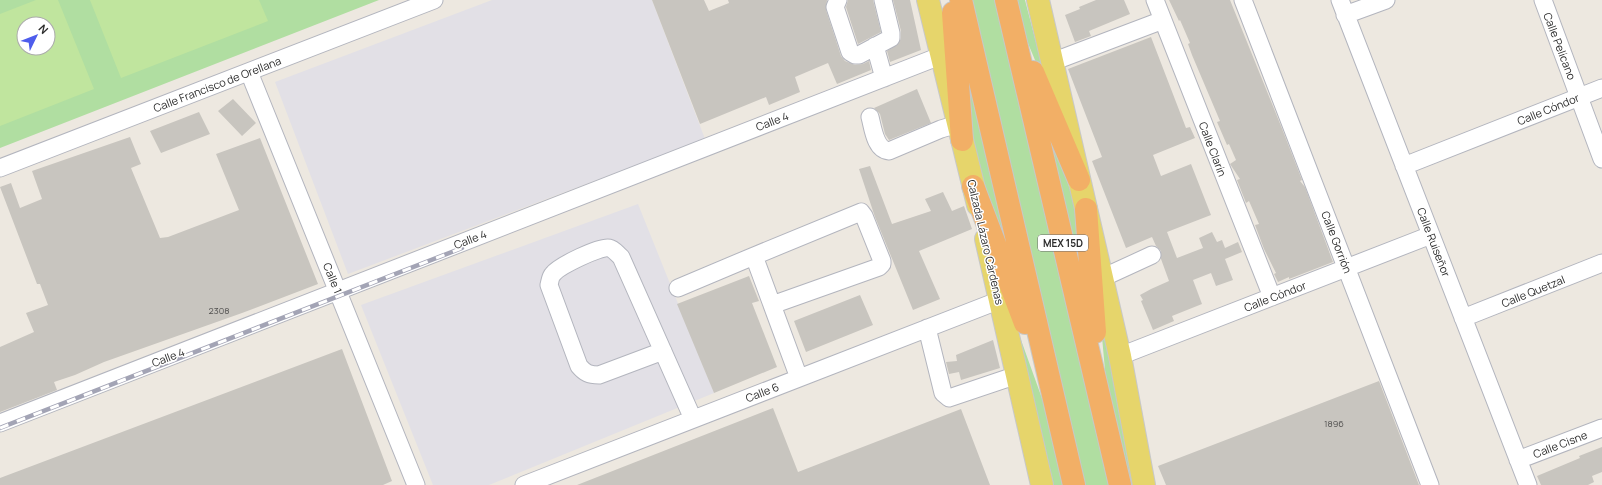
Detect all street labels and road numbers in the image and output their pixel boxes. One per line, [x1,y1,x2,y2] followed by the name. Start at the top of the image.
[1540,10,1580,82] street label: Calle Pelícano
[151,53,283,115] street label: Calle Francisco de Orellana
[1515,90,1581,128] street label: Calle Cóndor
[753,108,791,134] street label: Calle 4
[1196,120,1230,178] street label: Calle Clarín
[964,178,1008,306] street label: Calzada Lázaro Cárdenas
[1414,205,1454,279] street label: Calle Ruiseñor
[1318,209,1356,275] street label: Calle Gorrión
[451,226,489,252] street label: Calle 4
[1038,235,1088,251] road number: MEX 15D
[320,260,346,296] street label: Calle 1
[1499,271,1567,311] street label: Calle Quetzal
[1242,277,1308,315] street label: Calle Cóndor
[149,344,187,370] street label: Calle 4
[743,379,781,405] street label: Calle 6
[1531,427,1590,461] street label: Calle Cisne

